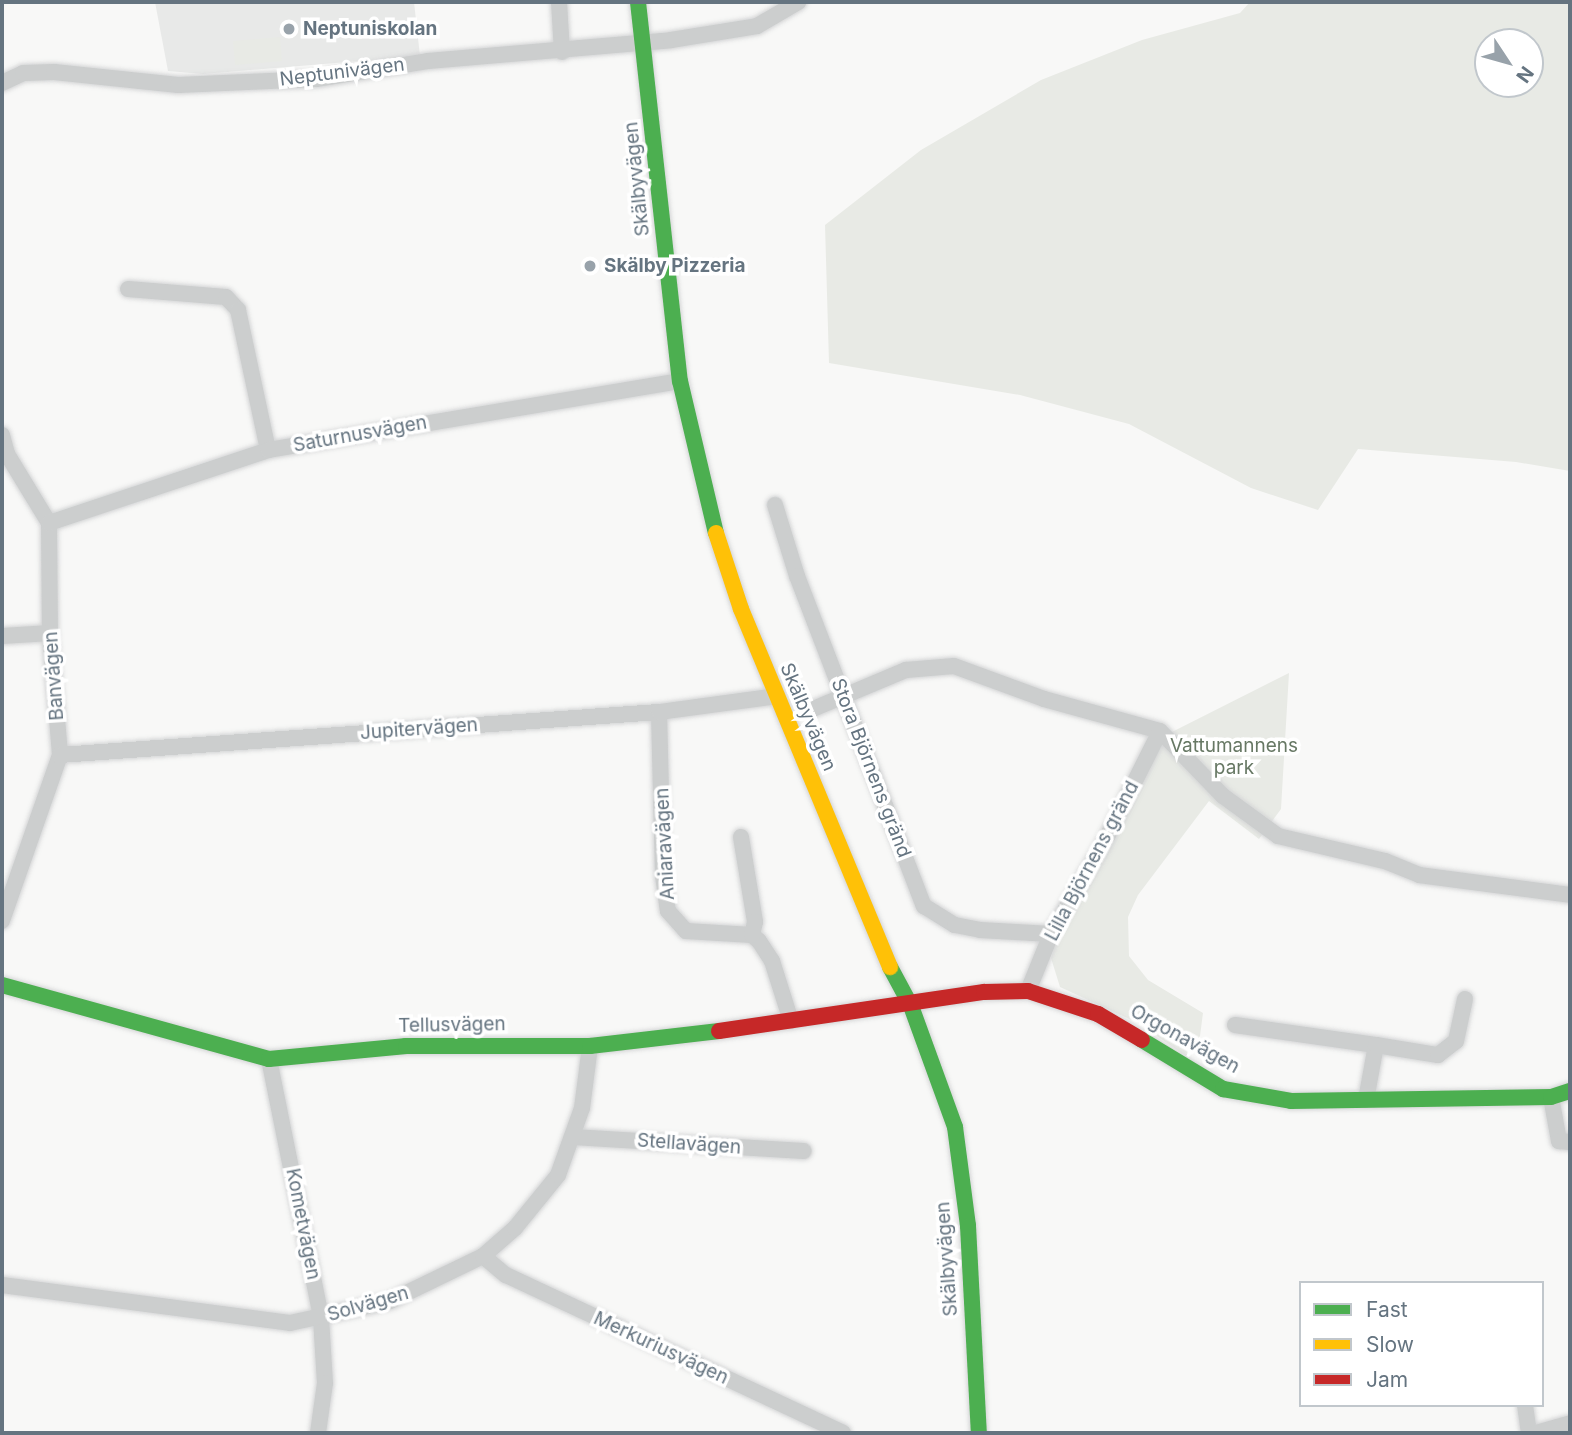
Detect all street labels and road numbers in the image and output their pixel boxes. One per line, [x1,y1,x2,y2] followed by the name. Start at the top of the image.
[278,53,406,91] street label: Neptunivägen
[620,121,654,237] street label: Skälbyvägen
[291,411,429,457] street label: Saturnusvägen
[40,631,68,721] street label: Banvägen
[775,660,841,774] street label: Skälbyvägen
[826,675,916,861] street label: Stora Björnens gränd
[359,714,479,744] street label: Jupitervägen
[1040,777,1144,945] street label: Lilla Björnens gränd
[651,787,679,901] street label: Aniaravägen
[1126,1000,1244,1078] street label: Orgonavägen
[398,1013,506,1037] street label: Tellusvägen
[636,1129,742,1159] street label: Stellavägen
[281,1166,325,1282] street label: Kometvägen
[932,1201,962,1317] street label: Skälbyvägen
[325,1282,411,1326] street label: Solvägen
[590,1307,732,1389] street label: Merkuriusvägen

